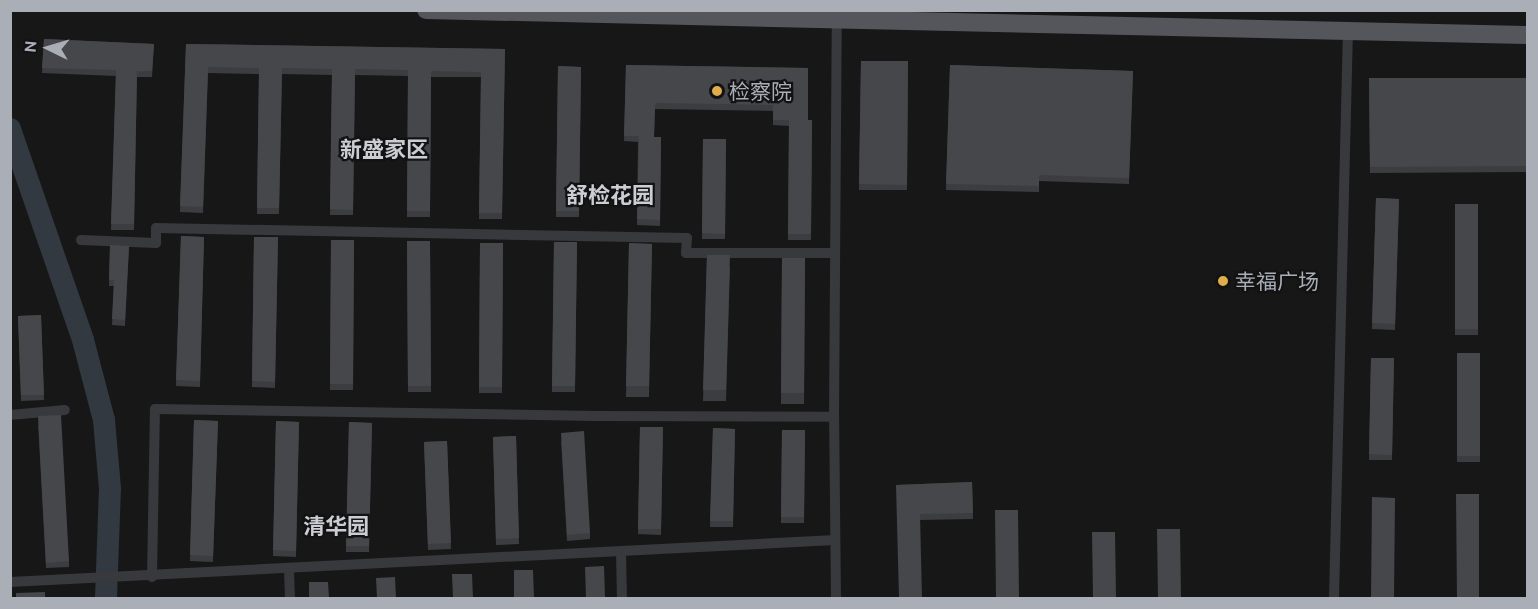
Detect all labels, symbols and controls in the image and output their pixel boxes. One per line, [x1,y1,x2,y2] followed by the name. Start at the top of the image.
[18,18,78,78] north arrow
[21,40,40,53] text: N
[729,78,792,104] place label: 检察院
[710,84,724,98] marker: 检察院
[340,136,428,162] district label: 新盛家区
[566,182,654,208] district label: 舒检花园
[1235,268,1319,294] place label: 幸福广场
[1216,274,1230,288] marker: 幸福广场
[303,513,369,539] district label: 清华园

